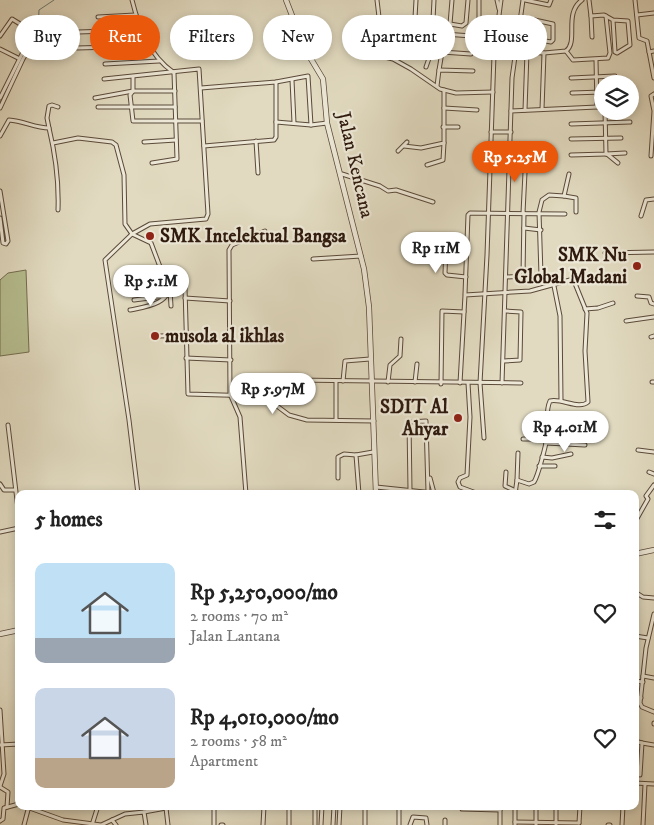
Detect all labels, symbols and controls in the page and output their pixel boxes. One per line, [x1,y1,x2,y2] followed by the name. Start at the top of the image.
[15,15,80,60] chip: Buy
[90,15,160,60] chip: Rent
[170,15,253,60] chip: Filters
[263,15,332,60] chip: New
[342,15,455,60] chip: Apartment
[465,15,547,60] chip: House
[594,75,639,120] map controls
[594,75,639,120] button: layers
[331,108,378,220] street label: Jalan Kencana
[463,140,567,183] pin: Rp 5.25M
[483,147,547,167] text: Rp 5.25M
[160,225,347,248] place label: SMK Intelektual Bangsa
[144,230,156,242] marker: SMK Intelektual Bangsa
[395,232,477,274] pin: Rp 11M
[412,238,460,258] text: Rp 11M
[514,244,627,289] place label: SMK Nu Global Madani
[631,260,643,272] marker: SMK Nu Global Madani
[105,264,197,307] pin: Rp 5.1M
[124,271,178,291] text: Rp 5.1M
[165,325,285,348] place label: musola al ikhlas
[149,330,161,342] marker: musola al ikhlas
[221,372,325,415] pin: Rp 5.97M
[241,379,305,399] text: Rp 5.97M
[380,396,449,441] place label: SDIT Al Ahyar
[513,410,617,453] pin: Rp 4.01M
[452,412,464,424] marker: SDIT Al Ahyar
[533,417,597,437] text: Rp 4.01M
[591,506,619,534] icon: filters
[35,507,103,533] text: 5 homes
[190,580,338,606] text: Rp 5,250,000/mo
[75,583,135,643] icon: home
[591,599,619,627] icon: heart
[190,606,288,626] text: 2 rooms · 70 m²
[190,626,280,646] text: Jalan Lantana
[190,705,339,731] text: Rp 4,010,000/mo
[75,708,135,768] icon: home
[591,724,619,752] icon: heart
[190,731,287,751] text: 2 rooms · 58 m²
[190,751,258,771] text: Apartment

